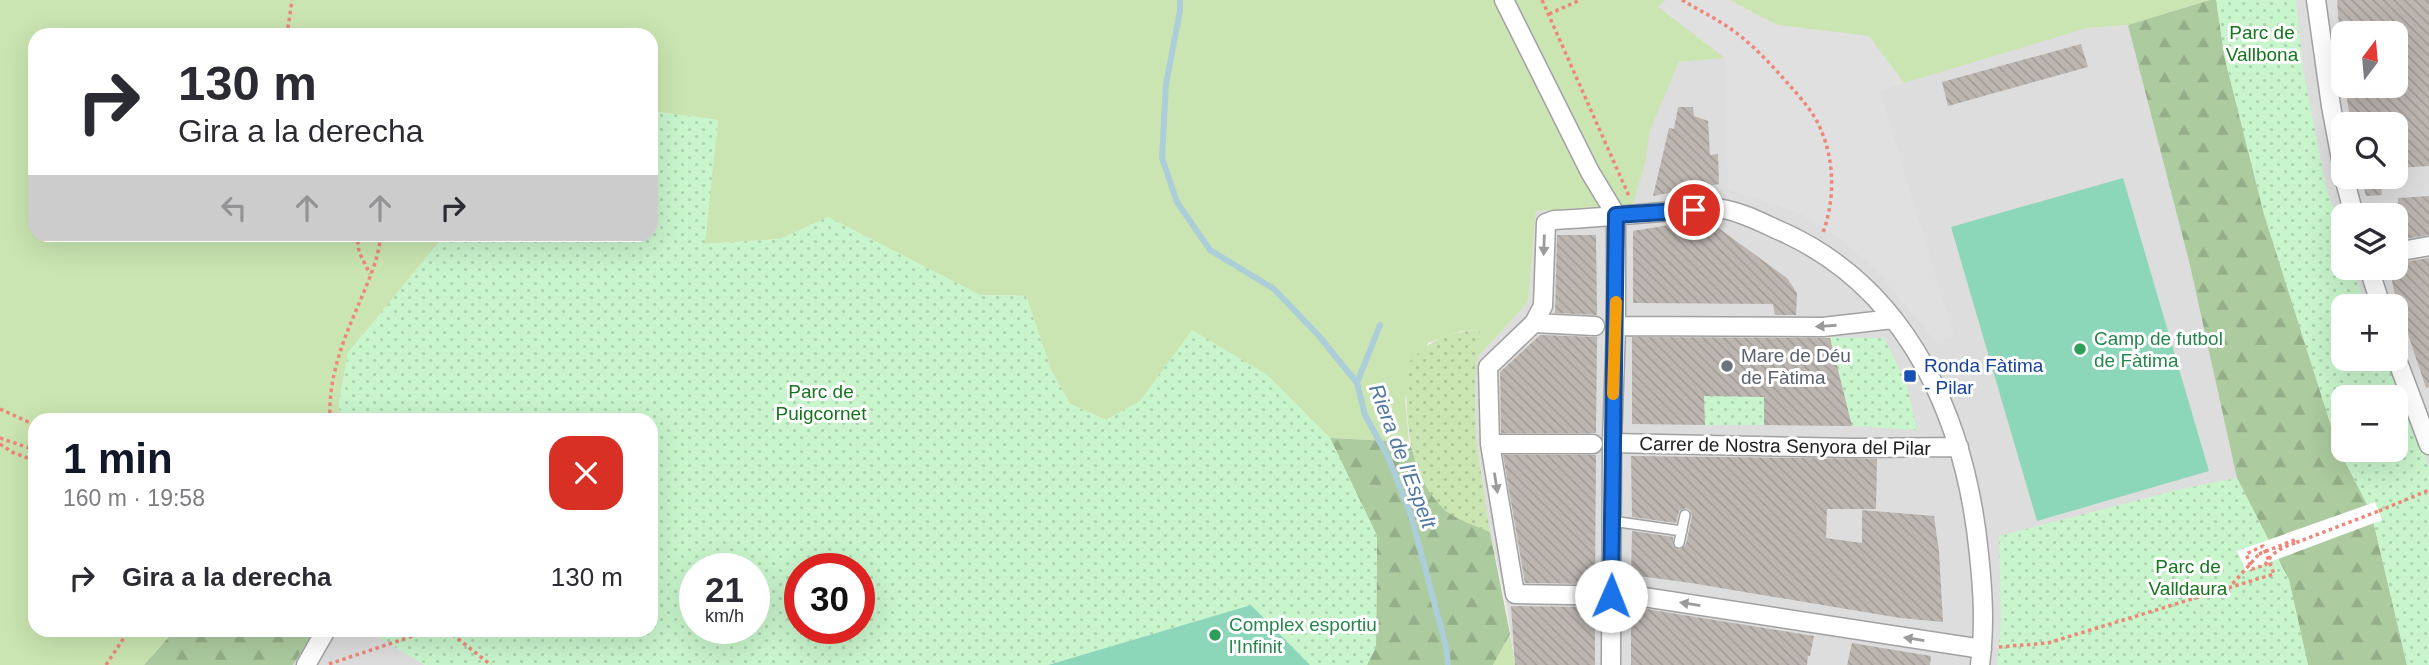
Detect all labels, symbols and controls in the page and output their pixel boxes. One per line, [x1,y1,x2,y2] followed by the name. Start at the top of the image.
[2331,21,2408,98] north arrow
[2331,21,2408,462] map controls
[2226,22,2299,65] park label: Parc de Vallbona
[63,56,154,147] icon: right
[178,56,317,110] text: 130 m
[2331,112,2408,189] button: search
[178,113,423,149] text: Gira a la derecha
[1664,180,1724,240] pin
[215,189,253,227] icon: left
[288,189,326,227] icon: ahead
[361,189,399,227] icon: ahead
[434,189,472,227] icon: right
[1675,191,1713,229] icon: arrive
[2331,203,2408,280] button: layers
[1539,234,1550,256] one-way arrow
[2331,294,2408,371] button: +
[1814,321,1836,332] one-way arrow
[2094,328,2223,371] place label: Camp de futbol de Fàtima
[2072,341,2088,357] marker: Camp de futbol de Fàtima
[1741,345,1851,388] place label: Mare de Déu de Fàtima
[1924,355,2044,398] place label: Ronda Fàtima - Pilar
[1719,358,1735,374] marker: Mare de Déu de Fàtima
[1902,368,1918,384] marker: Ronda Fàtima - Pilar
[776,381,867,424] park label: Parc de Puigcornet
[1365,381,1441,532] water label: Riera de l'Espelt
[2331,385,2408,462] button: −
[1639,433,1932,459] street label: Carrer de Nostra Senyora del Pilar
[63,435,173,482] text: 1 min
[549,436,623,510] button: close
[1491,473,1502,495] one-way arrow
[63,485,205,511] text: 160 m · 19:58
[784,553,875,644] speed limit sign: 30
[2149,556,2228,599] park label: Parc de Valldaura
[63,559,101,597] icon: right
[1574,559,1648,633] position arrow
[122,562,332,592] text: Gira a la derecha
[551,562,623,592] text: 130 m
[705,570,744,609] text: 21
[1678,598,1700,609] one-way arrow
[705,606,744,626] text: km/h
[1229,614,1377,657] place label: Complex esportiu l'Infinit
[1207,627,1223,643] marker: Complex esportiu l'Infinit
[1903,633,1925,644] one-way arrow

